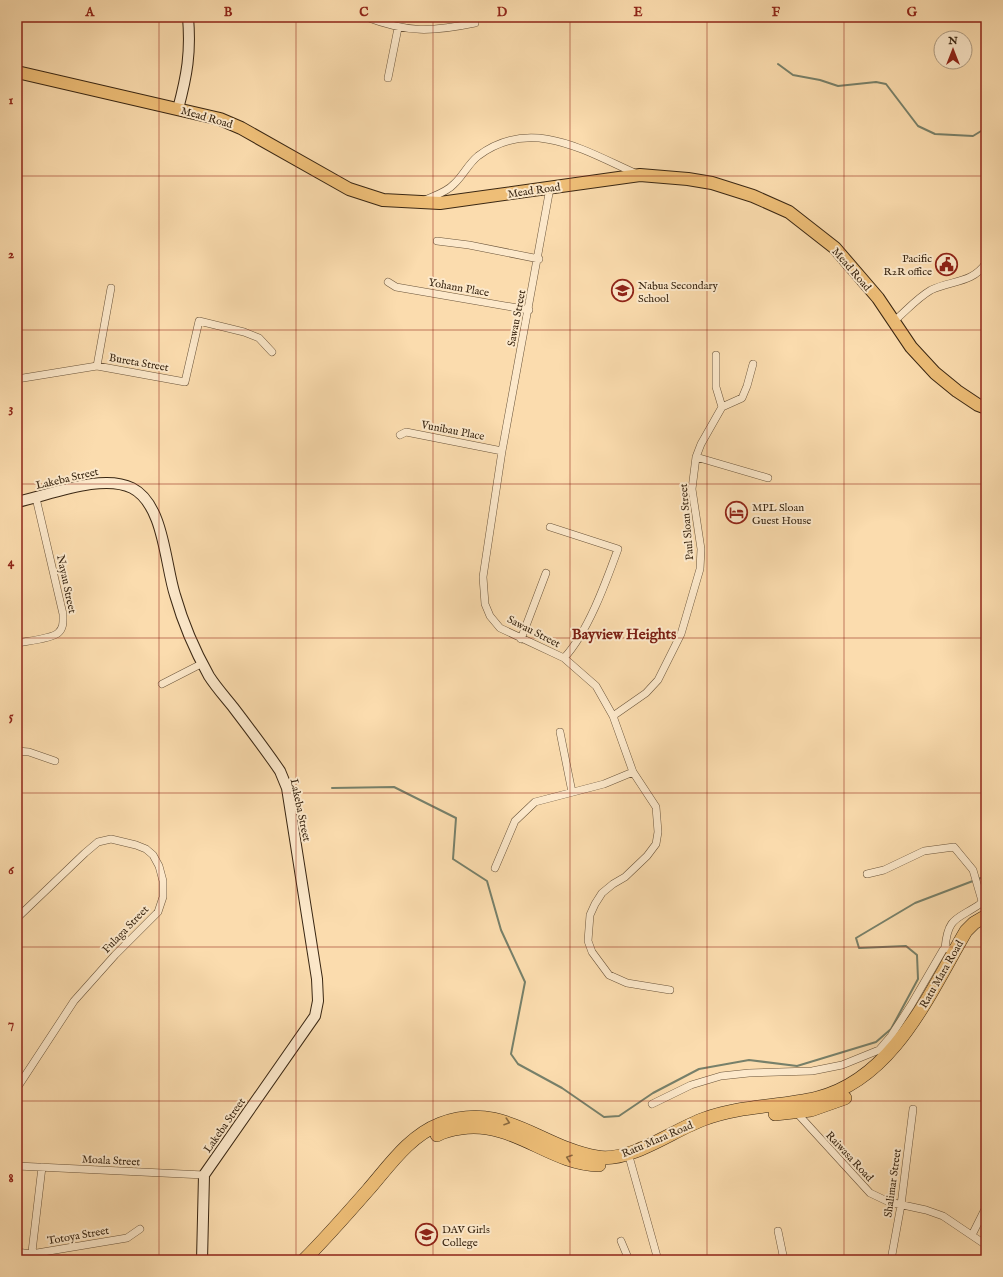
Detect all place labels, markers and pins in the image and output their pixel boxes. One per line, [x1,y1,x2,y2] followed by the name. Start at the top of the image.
[934,251,960,277] public building icon: Pacific R2R office
[884,252,932,279] place label: Pacific R2R office
[610,278,636,304] school or university icon: Nabua Secondary School
[638,279,718,306] place label: Nabua Secondary School
[724,500,750,526] hotel icon: MPL Sloan Guest House
[752,501,811,528] place label: MPL Sloan Guest House
[413,1222,439,1248] school or university icon: DAV Girls College
[442,1223,490,1250] place label: DAV Girls College

